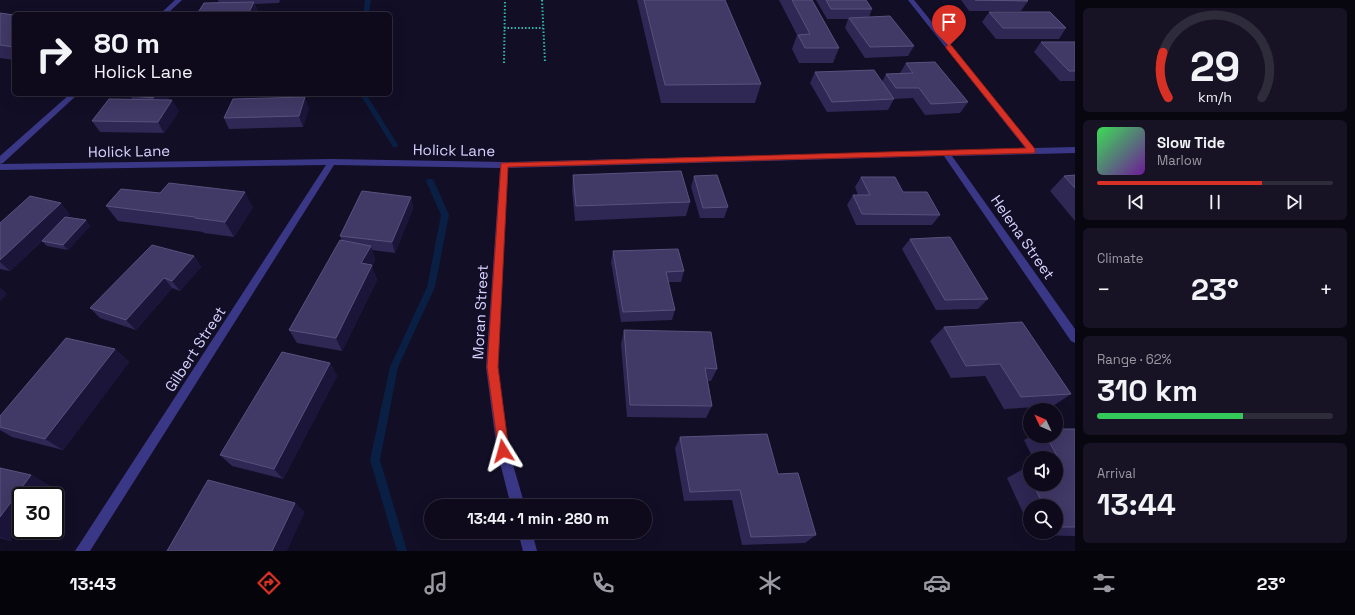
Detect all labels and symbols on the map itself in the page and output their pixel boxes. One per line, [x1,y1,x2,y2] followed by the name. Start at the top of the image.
[932,5,966,46] pin
[413,140,495,160] street label: Holick Lane
[88,141,170,161] street label: Holick Lane
[987,191,1059,283] street label: Helena Street
[468,264,492,360] street label: Moran Street
[160,303,230,395] street label: Gilbert Street
[1023,403,1063,443] north arrow
[482,430,524,472] position arrow
[12,487,64,539] speed limit sign: 30

